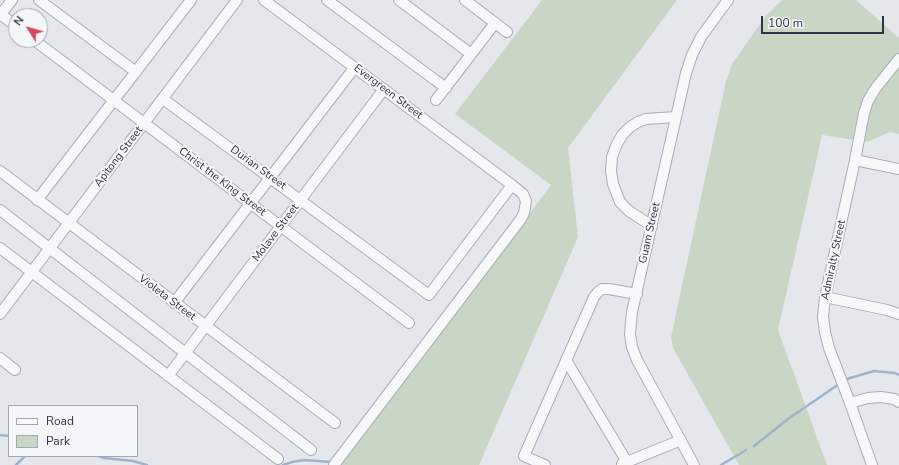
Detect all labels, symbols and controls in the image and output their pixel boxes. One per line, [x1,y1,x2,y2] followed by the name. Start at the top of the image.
[8,8,48,48] north arrow
[763,8,886,34] scale bar
[10,13,27,29] text: N
[768,15,803,31] text: 100 m
[351,62,425,122] street label: Evergreen Street
[92,124,146,190] street label: Apitong Street
[228,143,288,193] street label: Durian Street
[176,145,268,219] street label: Christ the King Street
[637,201,663,265] street label: Guam Street
[250,202,302,264] street label: Molave Street
[819,219,849,301] street label: Admiralty Street
[136,272,198,324] street label: Violeta Street
[8,405,138,457] legend
[46,413,74,429] text: Road
[46,433,70,449] text: Park

